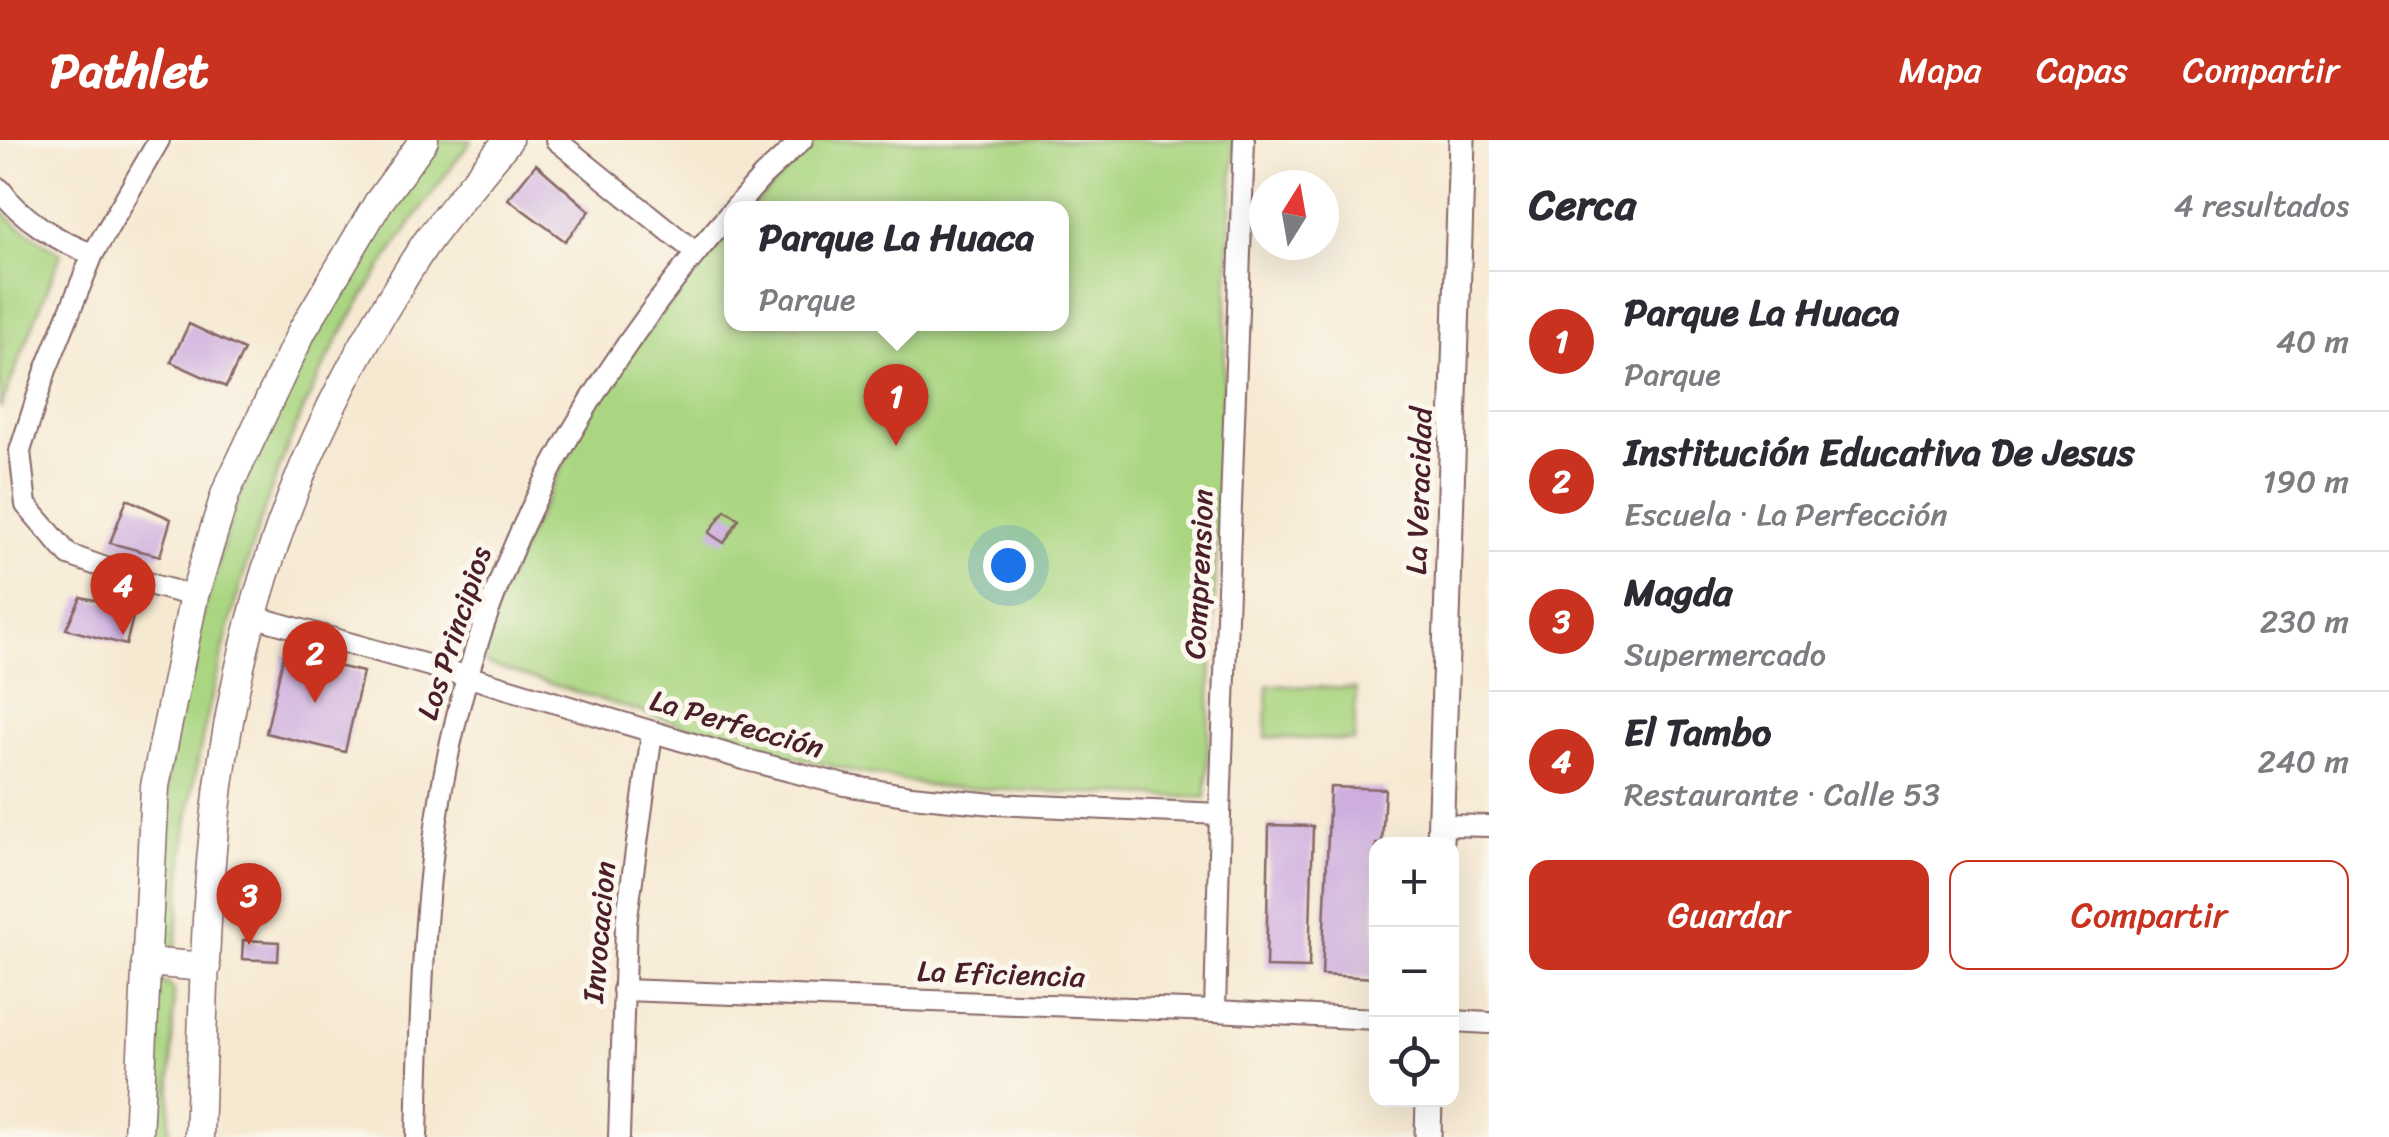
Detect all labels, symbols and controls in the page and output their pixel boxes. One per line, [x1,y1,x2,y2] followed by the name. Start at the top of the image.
[50,28,209,113] text: Pathlet
[1899,39,1981,101] text: Mapa
[2036,39,2128,101] text: Capas
[2183,39,2339,101] text: Compartir
[1529,168,1636,242] text: Cerca
[1249,170,1339,260] north arrow
[2174,177,2349,234] text: 4 resultados
[724,201,1069,331] popup
[759,204,1034,271] text: Parque La Huaca
[759,271,855,328] text: Parque
[1624,279,1900,346] text: Parque La Huaca
[1555,313,1568,370] text: 1
[2276,313,2349,370] text: 40 m
[1624,346,1721,403] text: Parque
[864,364,928,446] pin: 1
[1389,404,1449,576] street label: La Veracidad
[1624,419,2135,486] text: Institución Educativa De Jesus
[1552,453,1571,510] text: 2
[2263,453,2349,510] text: 190 m
[1624,486,1948,543] text: Escuela · La Perfección
[1168,488,1230,660] street label: Comprension
[400,538,508,727] street label: Los Principios
[983,540,1034,591] your location
[90,552,156,635] pin: 4
[1624,559,1732,626] text: Magda
[1553,593,1570,650] text: 3
[2260,593,2349,650] text: 230 m
[282,620,348,703] pin: 2
[1624,626,1826,683] text: Supermercado
[643,673,831,775] street label: La Perfección
[1624,699,1771,766] text: El Tambo
[1551,733,1572,790] text: 4
[2257,733,2349,790] text: 240 m
[1624,766,1940,823] text: Restaurante · Calle 53
[1369,837,1459,1107] map controls
[1369,837,1459,927] button: +
[566,859,632,1006] street label: Invocacion
[1529,860,1929,970] button: Guardar
[1949,860,2349,970] button: Compartir
[216,862,282,945] pin: 3
[1369,927,1459,1017] button: −
[916,944,1087,1004] street label: La Eficiencia
[1369,1017,1459,1107] button: locate

